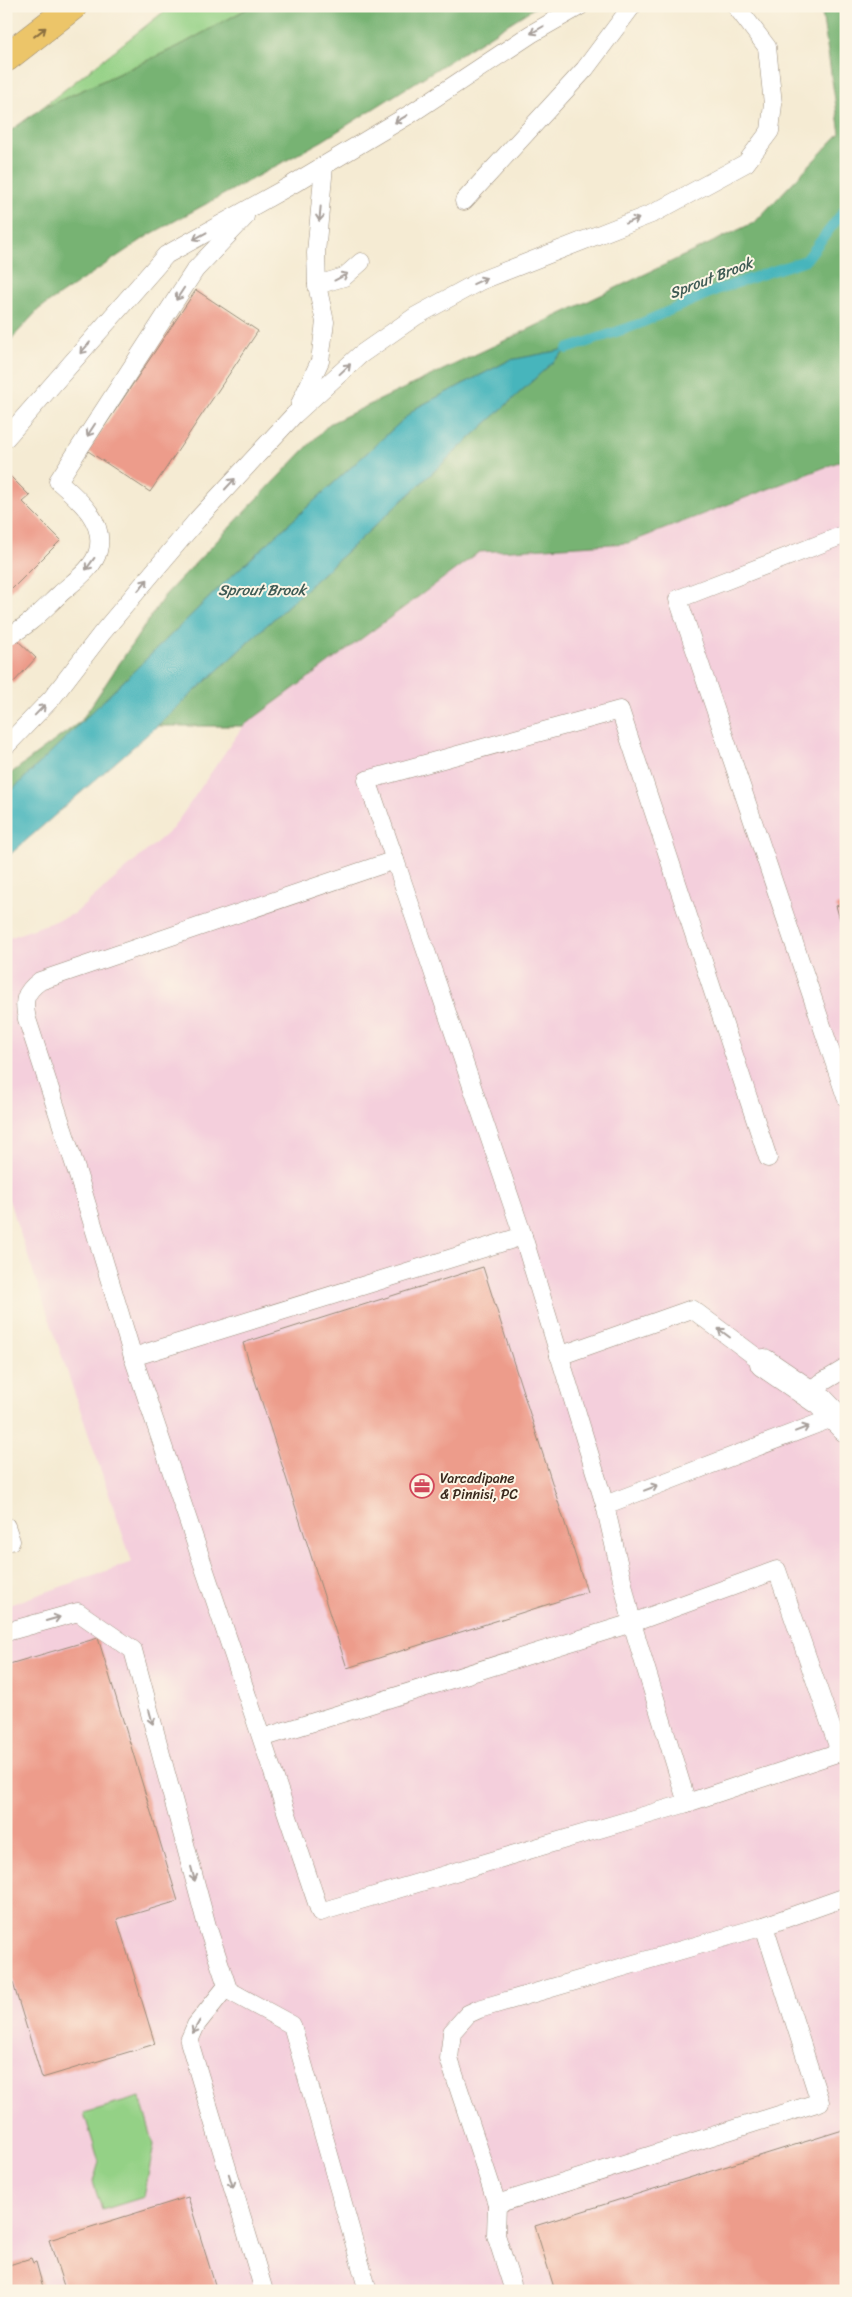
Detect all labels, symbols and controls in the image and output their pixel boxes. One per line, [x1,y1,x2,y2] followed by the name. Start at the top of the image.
[531,26,545,36] one-way arrow
[33,27,46,38] one-way arrow
[395,115,409,125] one-way arrow
[315,206,325,222] one-way arrow
[623,216,639,225] one-way arrow
[193,231,208,241] one-way arrow
[665,249,758,306] water label: Sprout Brook
[333,272,348,281] one-way arrow
[473,275,488,285] one-way arrow
[175,286,185,300] one-way arrow
[79,341,90,354] one-way arrow
[338,363,351,375] one-way arrow
[86,422,96,436] one-way arrow
[224,478,236,491] one-way arrow
[85,557,95,571] one-way arrow
[218,577,308,603] water label: Sprout Brook
[137,578,148,591] one-way arrow
[34,704,46,717] one-way arrow
[718,1328,731,1339] one-way arrow
[794,1424,809,1433] one-way arrow
[440,1466,518,1507] place label: Varcadipane & Pinnisi, PC
[409,1473,435,1499] office icon: Varcadipane & Pinnisi, PC
[643,1482,658,1491] one-way arrow
[45,1613,61,1623] one-way arrow
[147,1709,156,1725] one-way arrow
[189,1866,199,1882] one-way arrow
[191,2020,201,2034] one-way arrow
[227,2173,237,2189] one-way arrow

